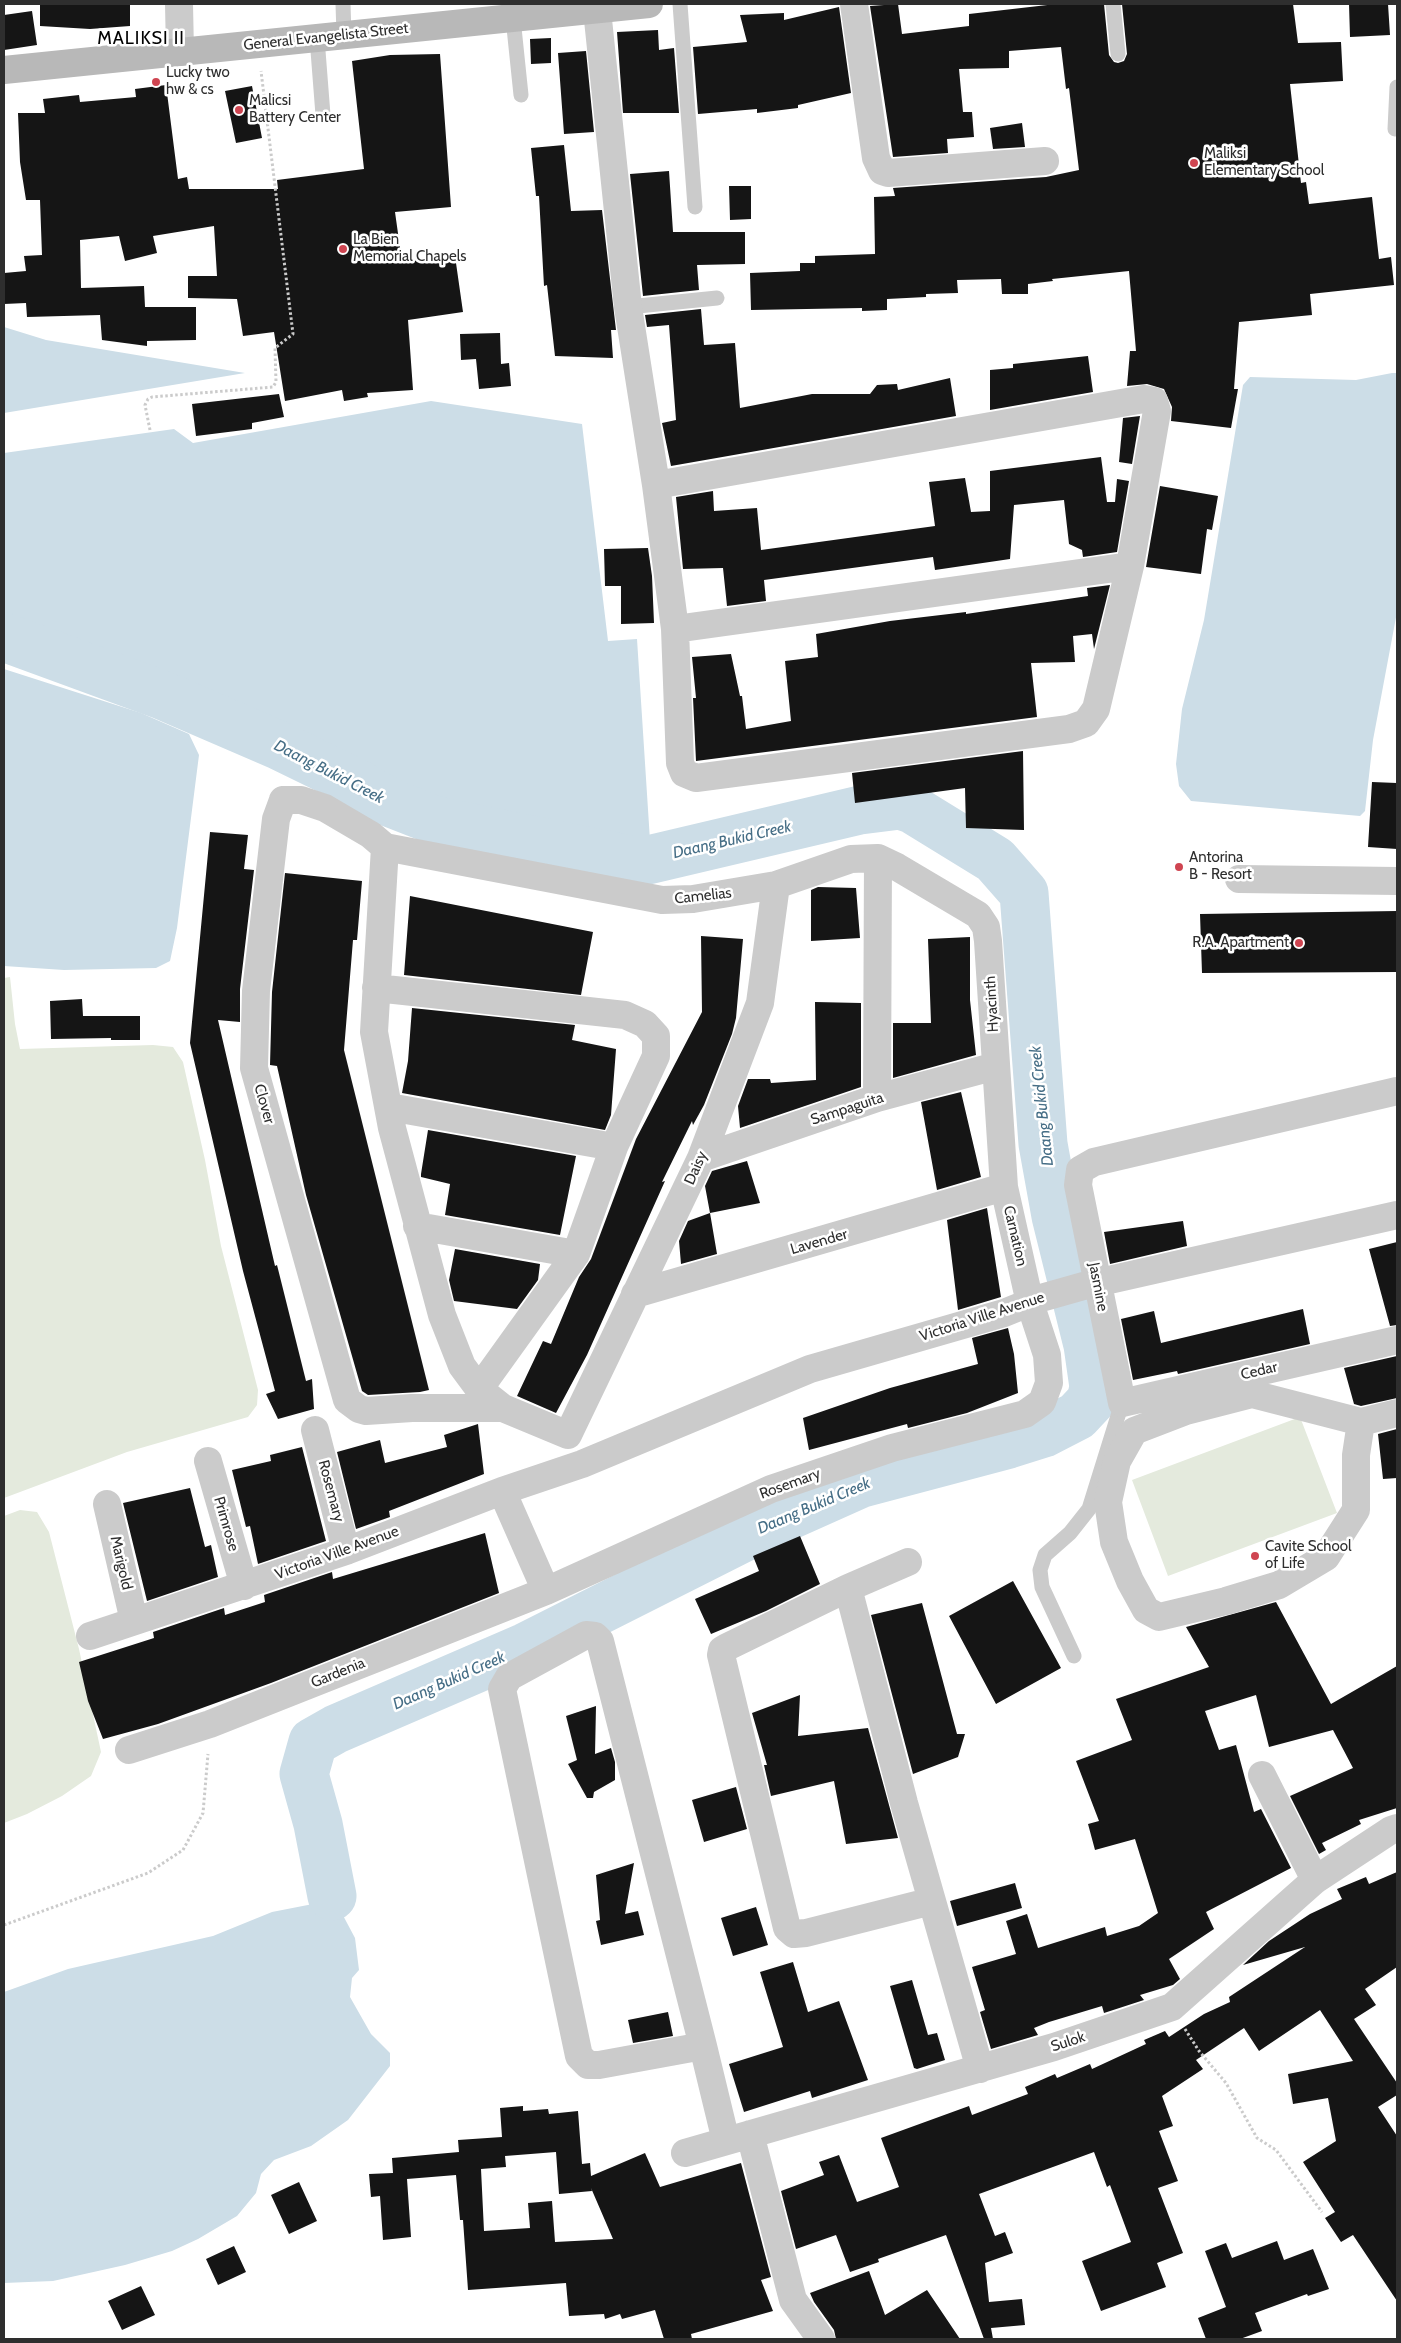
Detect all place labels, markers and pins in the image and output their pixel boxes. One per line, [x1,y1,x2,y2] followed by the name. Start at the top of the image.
[166,64,230,99] place label: Lucky two hw & cs
[150,76,162,88] marker: Lucky two hw & cs
[249,92,341,127] place label: Malicsi Battery Center
[233,104,245,116] marker: Malicsi Battery Center
[1204,145,1324,180] place label: Maliksi Elementary School
[1188,157,1200,169] marker: Maliksi Elementary School
[353,231,466,266] place label: La Bien Memorial Chapels
[337,243,349,255] marker: La Bien Memorial Chapels
[1189,849,1252,884] place label: Antorina B - Resort
[1173,861,1185,873] marker: Antorina B - Resort
[1192,934,1289,952] place label: R.A. Apartment
[1293,937,1305,949] marker: R.A. Apartment
[1265,1538,1352,1573] place label: Cavite School of Life
[1249,1550,1261,1562] marker: Cavite School of Life

